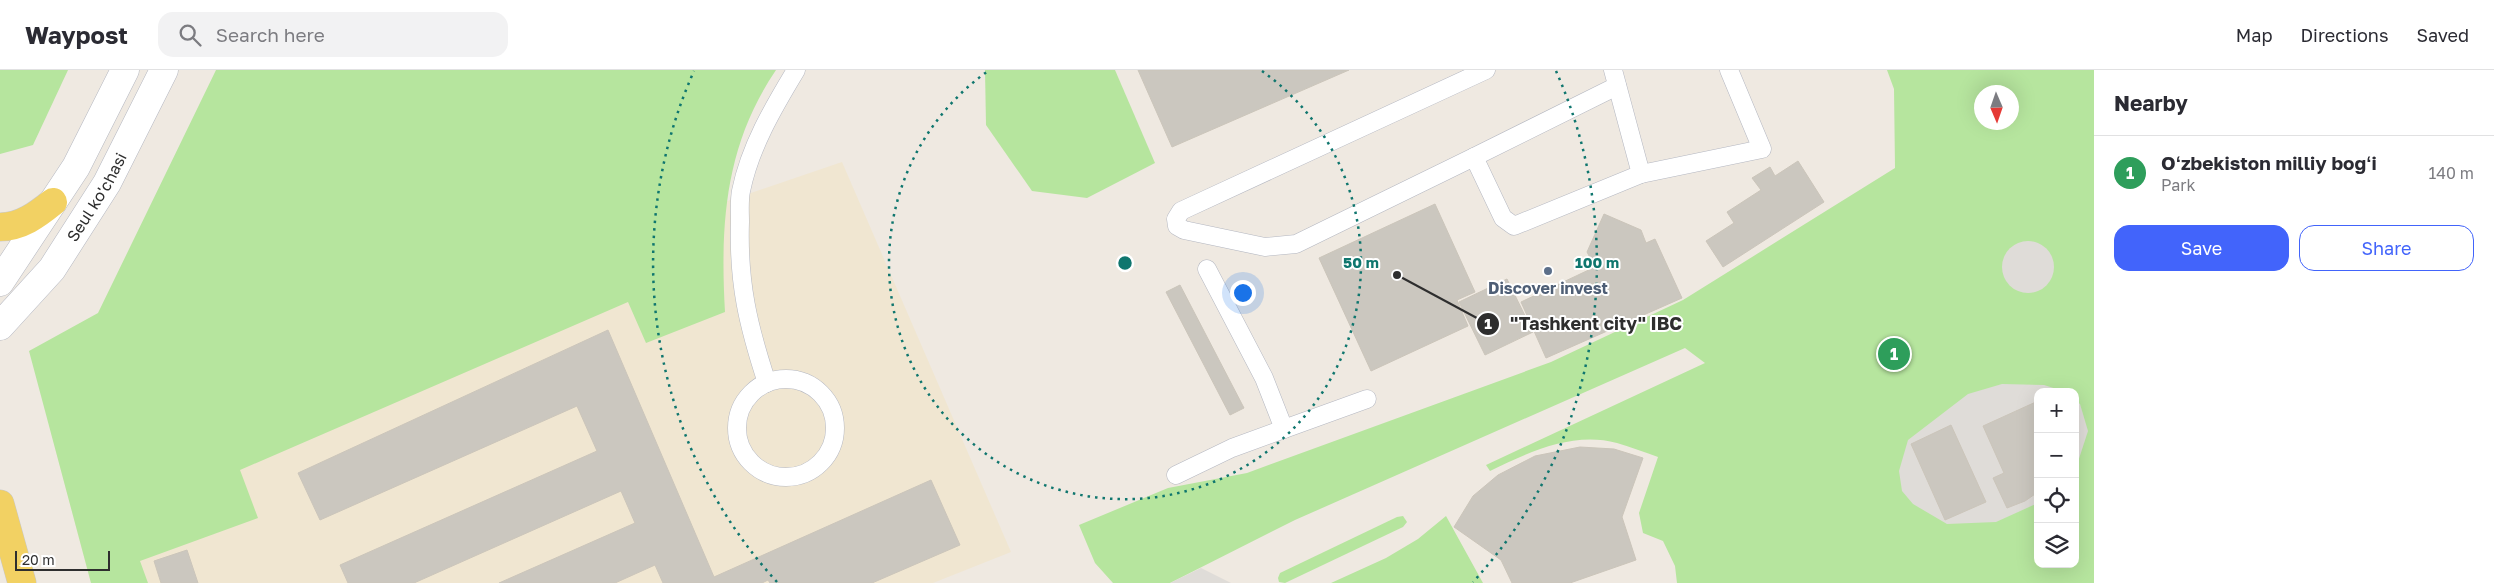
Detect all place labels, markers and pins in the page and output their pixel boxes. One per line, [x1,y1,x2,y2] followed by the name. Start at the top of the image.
[1116,254,1134,272] centre of rings
[1542,265,1554,277] marker: Discover invest
[1488,278,1608,298] place label: Discover invest
[1475,307,1692,340] callout: "Tashkent city" IBC
[1878,335,1910,373] pin: 1

